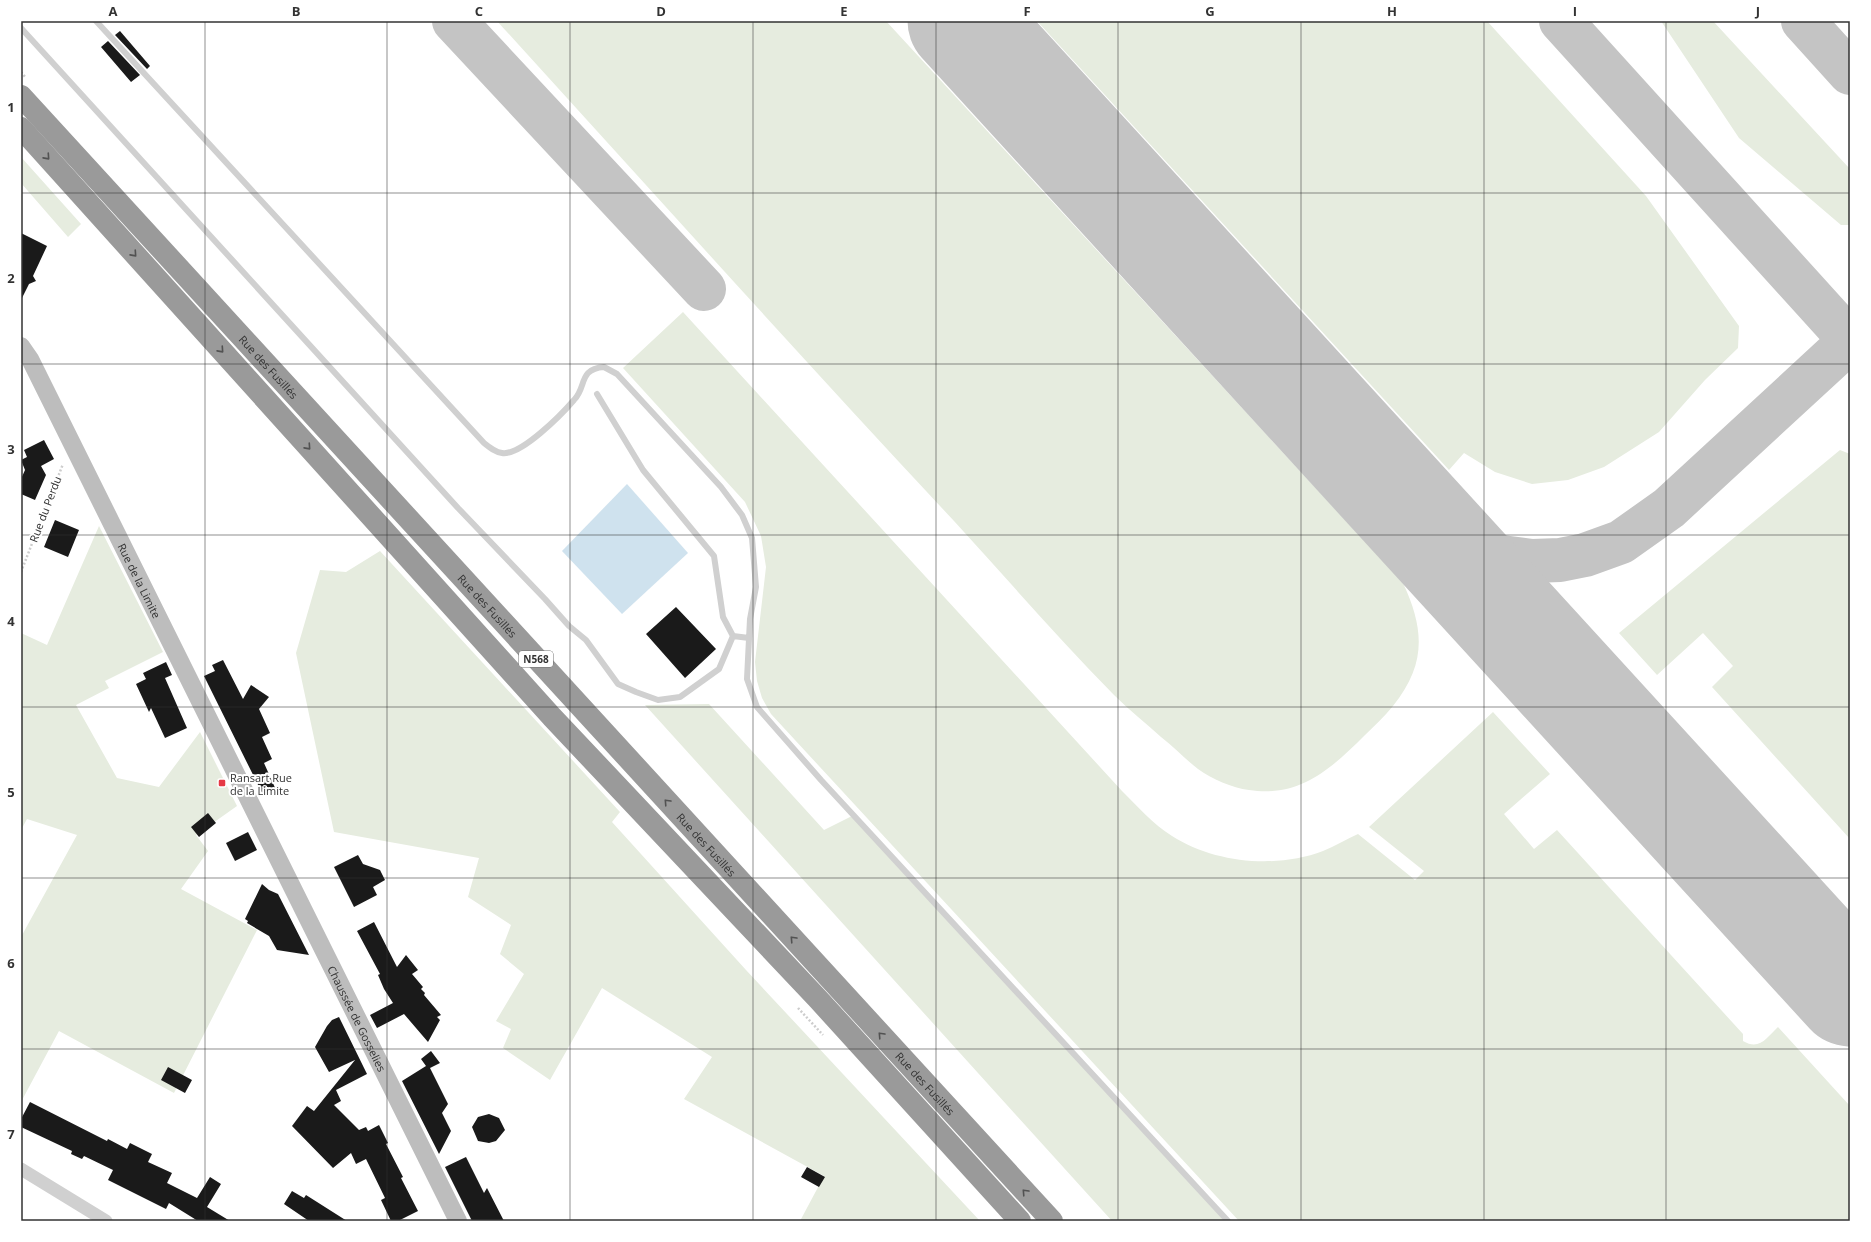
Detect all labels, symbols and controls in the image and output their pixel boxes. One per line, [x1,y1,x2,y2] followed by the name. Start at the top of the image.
[109,2,118,20] text: A
[292,2,301,20] text: B
[475,2,483,20] text: C
[656,2,666,20] text: D
[840,2,848,20] text: E
[1023,2,1031,20] text: F
[1205,2,1215,20] text: G
[1387,2,1397,20] text: H
[1573,2,1577,20] text: I
[1755,2,1760,20] text: J
[7,98,15,116] text: 1
[42,152,50,160] one-way arrow
[130,249,137,257] one-way arrow
[7,269,15,287] text: 2
[236,332,302,402] street label: Rue des Fusillés
[217,346,224,353] one-way arrow
[7,440,15,458] text: 3
[304,442,311,450] one-way arrow
[26,474,64,544] street label: Rue du Perdu
[115,540,165,620] street label: Rue de la Limite
[455,570,521,640] street label: Rue des Fusillés
[7,612,15,630] text: 4
[519,651,553,667] road number: N568
[230,770,292,798] place label: Ransart Rue de la Limite
[217,778,227,788] marker: Ransart Rue de la Limite
[7,783,15,801] text: 5
[664,799,672,807] one-way arrow
[674,809,740,879] street label: Rue des Fusillés
[790,936,798,944] one-way arrow
[7,954,15,972] text: 6
[325,963,390,1074] street label: Chaussée de Gosselies
[878,1032,885,1039] one-way arrow
[893,1048,959,1118] street label: Rue des Fusillés
[7,1125,15,1143] text: 7
[1023,1189,1030,1197] one-way arrow

